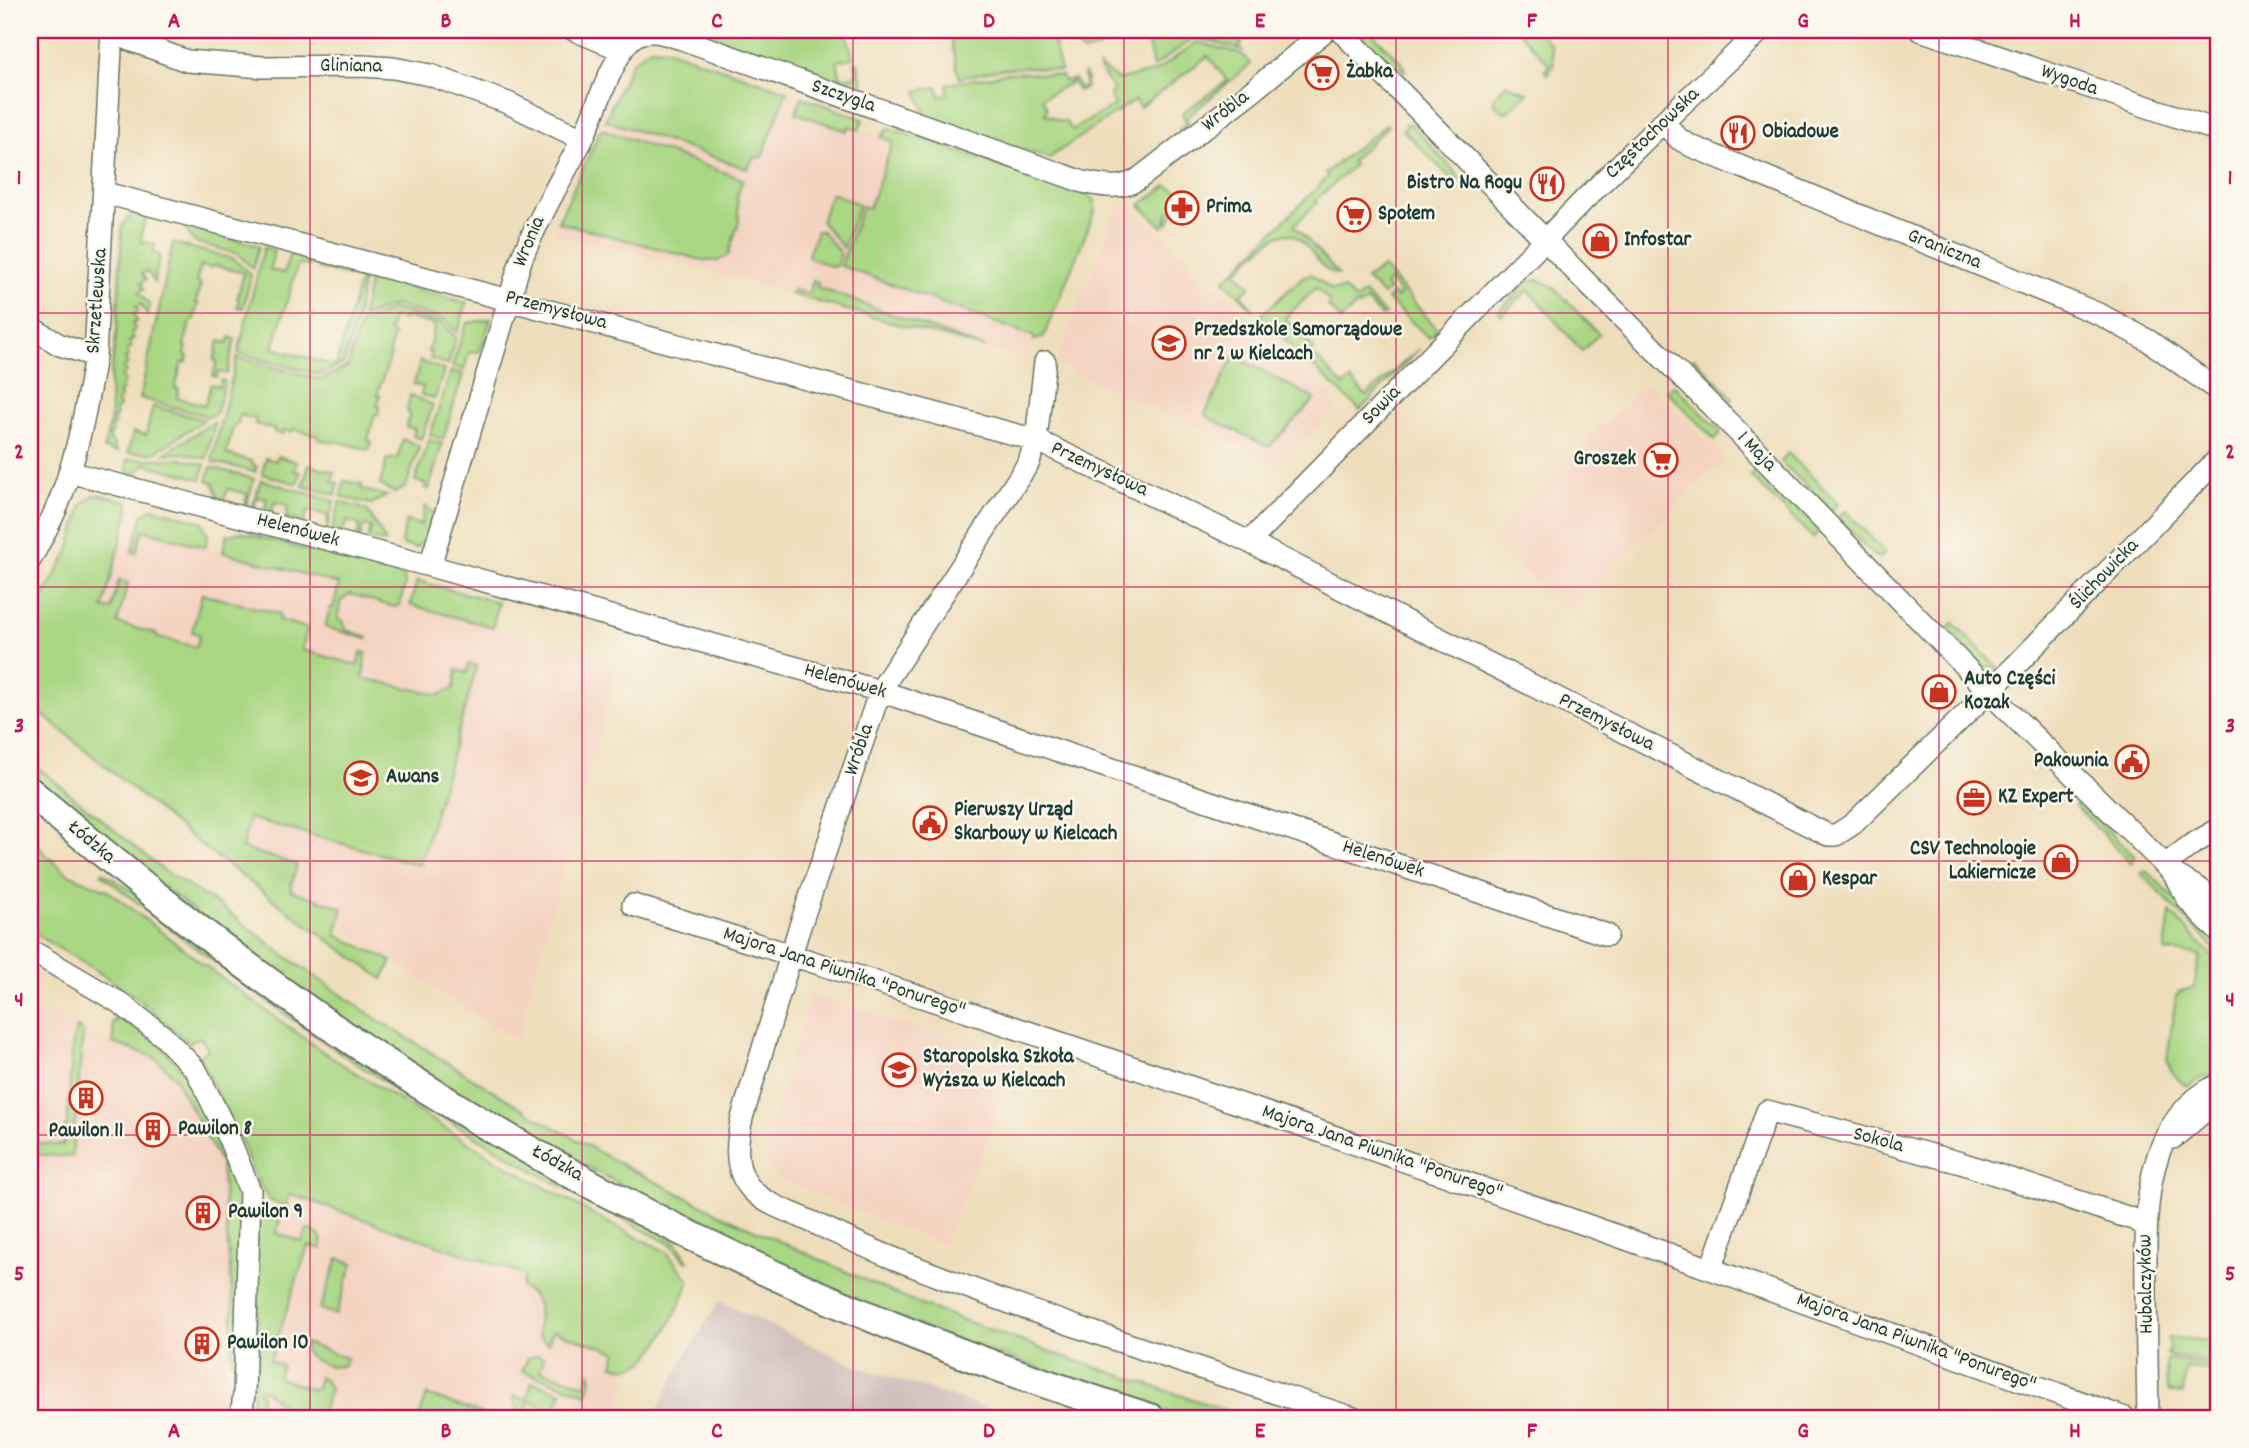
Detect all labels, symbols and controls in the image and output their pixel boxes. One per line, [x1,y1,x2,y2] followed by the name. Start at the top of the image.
[168,6,180,39] text: A
[441,6,452,39] text: B
[711,6,723,39] text: C
[983,6,995,39] text: D
[1255,6,1266,39] text: E
[1527,6,1538,39] text: F
[1797,6,1809,39] text: G
[2069,6,2081,39] text: H
[320,51,384,83] street label: Gliniana
[1303,54,1341,92] supermarket icon: Żabka
[2036,57,2103,105] street label: Wygoda
[1346,58,1394,88] place label: Żabka
[807,72,880,122] street label: Szczygla
[1599,80,1708,187] street label: Częstochowska
[1196,83,1257,140] street label: Wróbla
[1719,114,1757,152] restaurant icon: Obiadowe
[1762,118,1839,148] place label: Obiadowe
[16,163,22,196] text: 1
[2227,163,2233,196] text: 1
[1528,165,1566,203] restaurant icon: Bistro Na Rogu
[1407,169,1522,199] place label: Bistro Na Rogu
[1163,189,1201,227] pharmacy icon: Prima
[1206,193,1253,223] place label: Prima
[1335,196,1373,234] supermarket icon: Społem
[1378,200,1435,230] place label: Społem
[506,211,555,272] street label: Wronia
[1581,222,1619,260] shop icon: Infostar
[1902,222,1987,279] street label: Graniczna
[1624,226,1692,256] place label: Infostar
[79,246,117,355] street label: Skrzetlewska
[502,283,611,339] street label: Przemysłowa
[1194,316,1402,370] place label: Przedszkole Samorządowe nr 2 w Kielcach
[1150,324,1188,362] school or university icon: Przedszkole Samorządowe nr 2 w Kielcach
[1355,378,1410,433] street label: Sowia
[1729,425,1784,480] street label: 1 Maja
[1045,434,1154,506] street label: Przemysłowa
[14,437,24,470] text: 2
[2225,437,2235,470] text: 2
[1642,441,1680,479] supermarket icon: Groszek
[1574,445,1636,475] place label: Groszek
[253,506,343,556] street label: Helenówek
[2063,532,2148,617] street label: Ślichowicka
[800,656,890,708] street label: Helenówek
[1964,665,2056,719] place label: Auto Części Kozak
[1920,673,1958,711] shop icon: Auto Części Kozak
[1553,686,1660,761] street label: Przemysłowa
[14,711,24,744] text: 3
[2225,711,2235,744] text: 3
[837,719,883,780] street label: Wróbla
[2113,743,2151,781] public building icon: Pakownia
[2034,747,2109,777] place label: Pakownia
[342,759,380,797] school or university icon: Awans
[386,763,440,793] place label: Awans
[1955,779,1993,817] office icon: KZ Expert
[1998,783,2074,813] place label: KZ Expert
[954,796,1118,850] place label: Pierwszy Urząd Skarbowy w Kielcach
[911,804,949,842] public building icon: Pierwszy Urząd Skarbowy w Kielcach
[60,813,122,873] street label: Łódzka
[1338,833,1428,887] street label: Helenówek
[1910,835,2036,889] place label: CSV Technologie Lakiernicze
[2042,843,2080,881] shop icon: CSV Technologie Lakiernicze
[1779,861,1817,899] shop icon: Kespar
[1822,865,1878,895] place label: Kespar
[719,920,969,1026] street label: Majora Jana Piwnika "Ponurego"
[14,985,24,1018] text: 4
[2225,985,2235,1018] text: 4
[923,1043,1075,1097] place label: Staropolska Szkoła Wyższa w Kielcach
[880,1051,918,1089] school or university icon: Staropolska Szkoła Wyższa w Kielcach
[67,1079,105,1117] building icon: Pawilon 11
[1257,1098,1507,1208] street label: Majora Jana Piwnika "Ponurego"
[134,1111,172,1149] building icon: Pawilon 8
[178,1115,252,1145] place label: Pawilon 8
[49,1117,123,1147] place label: Pawilon 11
[1849,1120,1908,1162] street label: Sokola
[525,1137,589,1191] street label: Łódzka
[184,1194,222,1232] building icon: Pawilon 9
[228,1198,303,1228] place label: Pawilon 9
[2131,1234,2163,1334] street label: Hubalczyków
[14,1259,24,1292] text: 5
[2225,1259,2235,1292] text: 5
[1792,1286,2040,1400] street label: Majora Jana Piwnika "Ponurego"
[183,1325,221,1363] building icon: Pawilon 10
[227,1329,309,1359] place label: Pawilon 10
[168,1416,180,1448] text: A
[441,1416,452,1448] text: B
[711,1416,723,1448] text: C
[983,1416,995,1448] text: D
[1255,1416,1266,1448] text: E
[1527,1416,1538,1448] text: F
[1797,1416,1809,1448] text: G
[2069,1416,2081,1448] text: H

